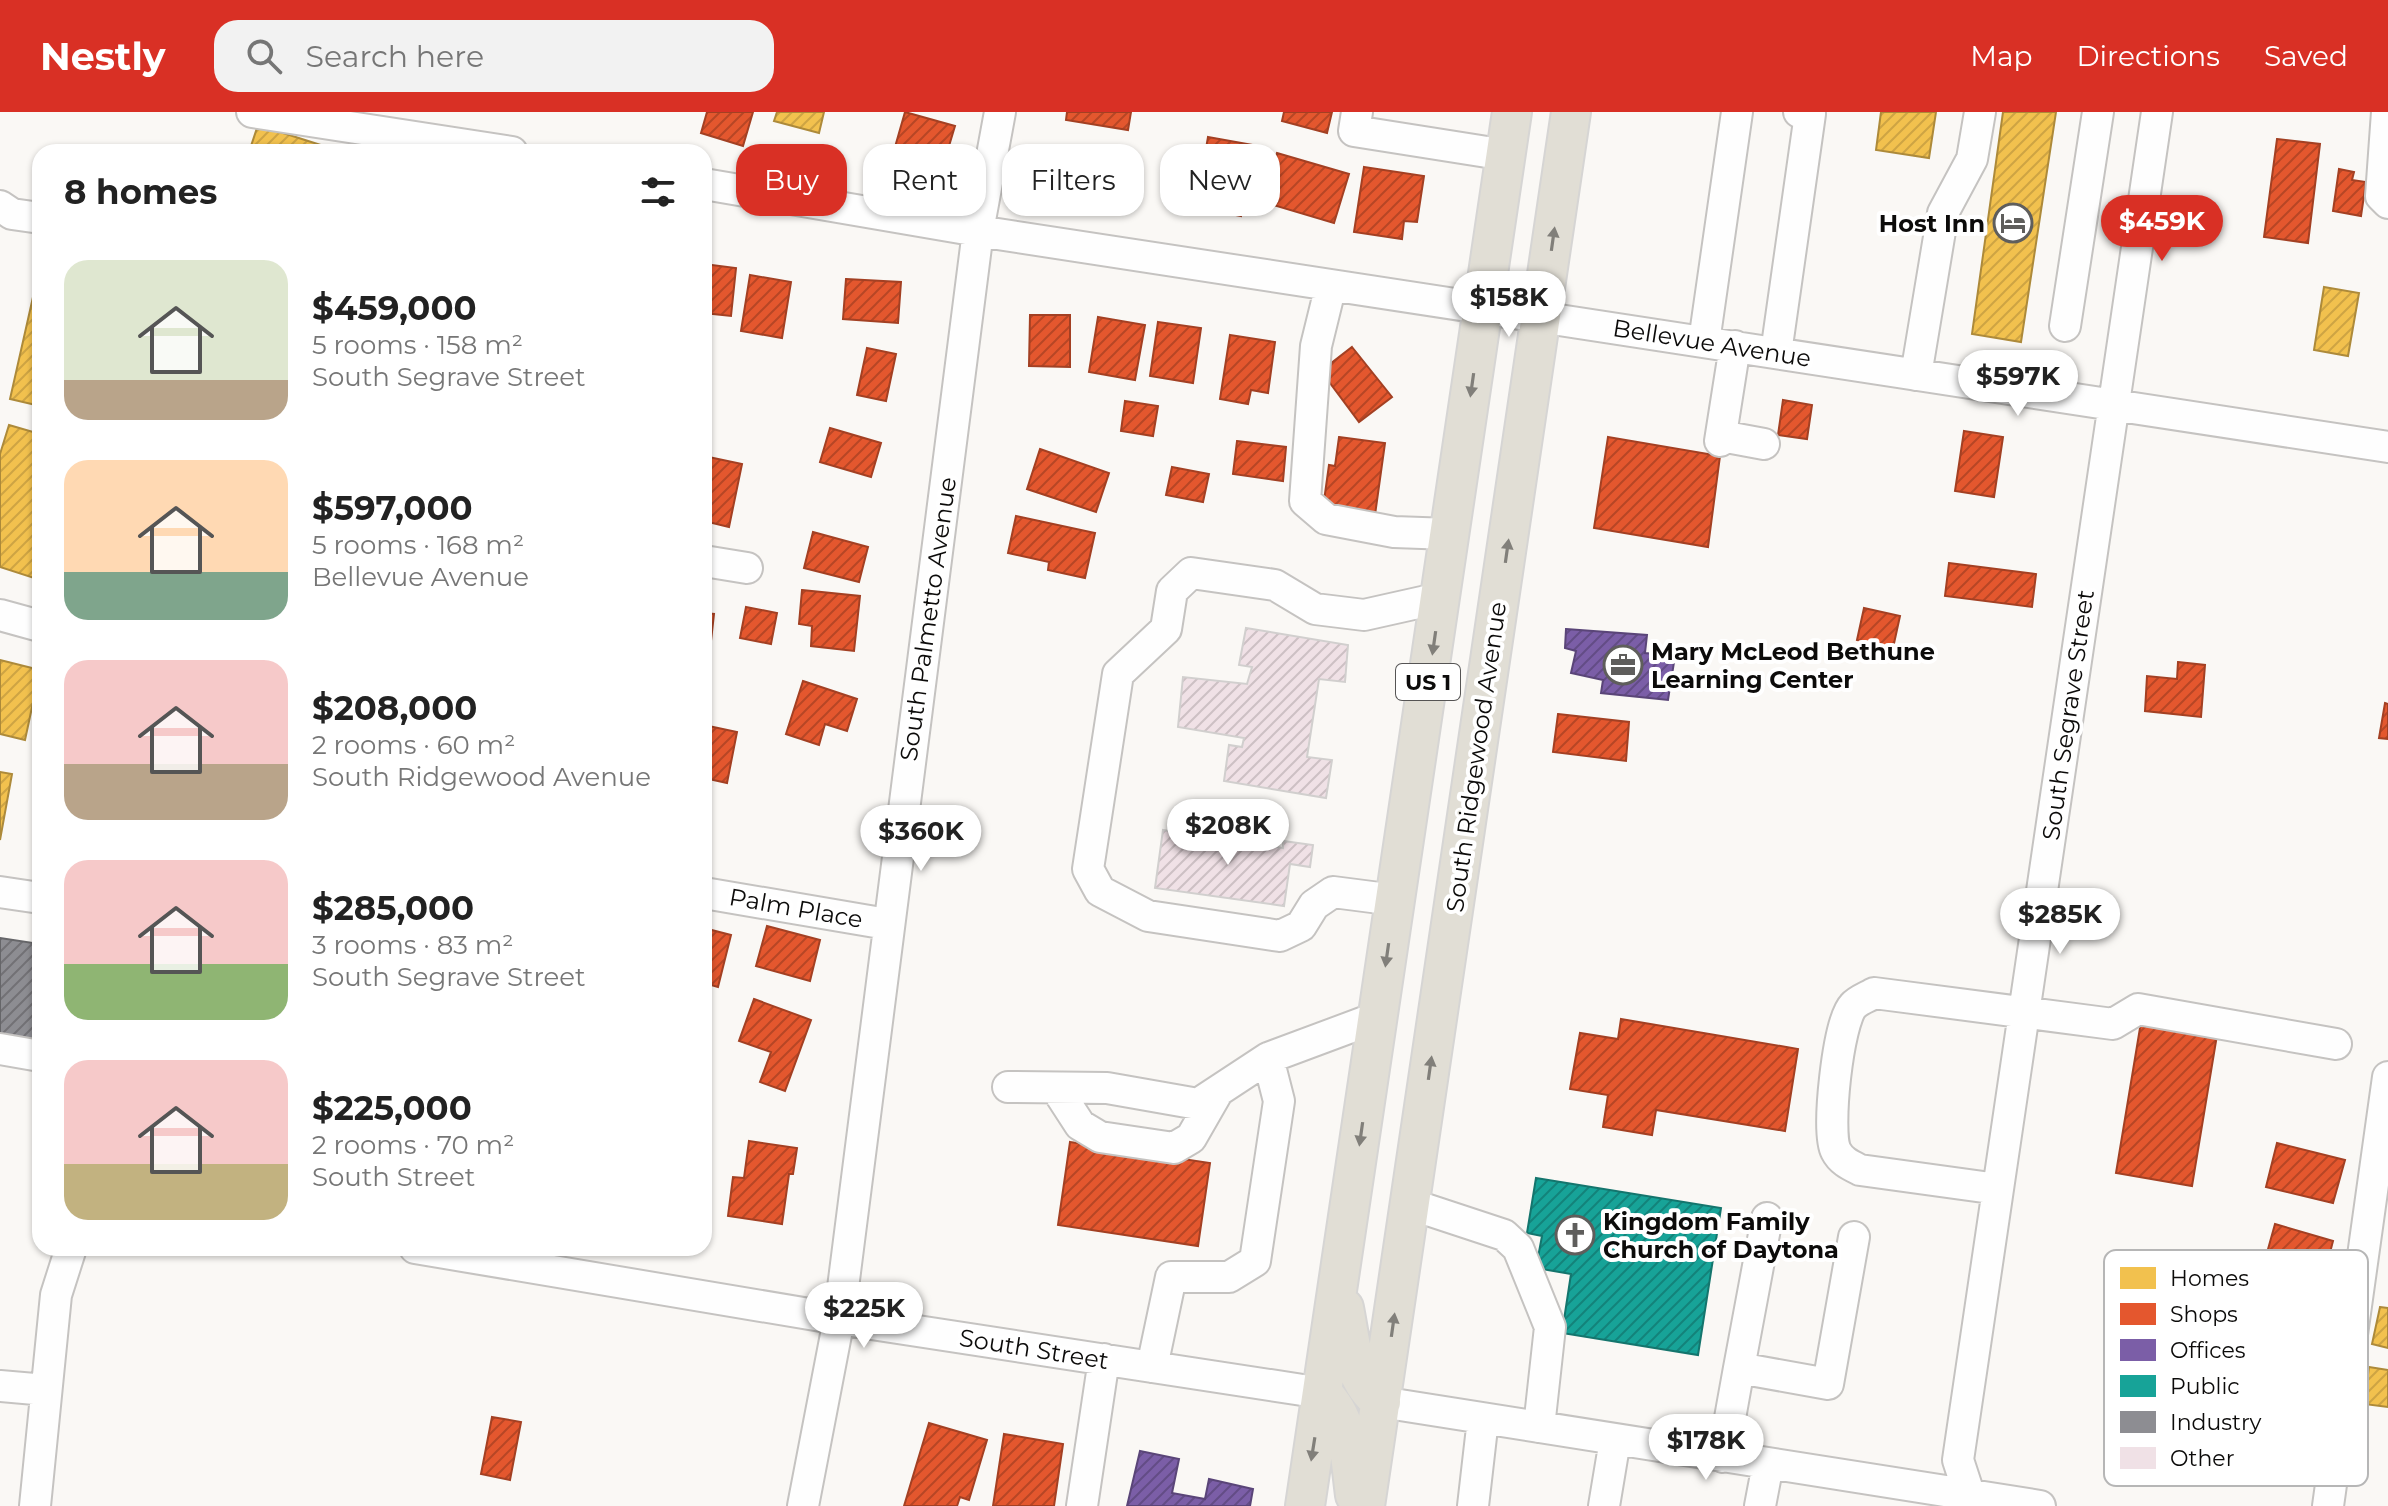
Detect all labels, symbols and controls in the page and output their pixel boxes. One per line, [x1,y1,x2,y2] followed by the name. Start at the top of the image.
[214,20,774,92] search box
[40,33,166,80] text: Nestly
[242,34,286,78] icon: search
[306,38,484,75] text: Search here
[1970,39,2032,73] text: Map
[2076,39,2220,73] text: Directions
[2264,39,2348,73] text: Saved
[736,144,847,216] chip: Buy
[863,144,986,216] chip: Rent
[1002,144,1144,216] chip: Filters
[1160,144,1280,216] chip: New
[636,170,680,214] icon: filters
[64,171,217,213] text: 8 homes
[2106,195,2218,263] pin: $459K
[1992,202,2034,244] hotel icon: Host Inn
[2119,205,2205,237] text: $459K
[1879,209,1985,238] place label: Host Inn
[1547,226,1560,251] one-way arrow
[1453,271,1565,339] pin: $158K
[1470,281,1548,313] text: $158K
[312,287,477,329] text: $459,000
[128,292,224,388] icon: home
[1611,313,1813,373] street label: Bellevue Avenue
[312,329,523,361] text: 5 rooms · 158 m²
[1962,350,2074,418] pin: $597K
[1976,360,2060,392] text: $597K
[312,361,585,393] text: South Segrave Street
[1465,373,1478,398] one-way arrow
[894,475,962,763] street label: South Palmetto Avenue
[312,487,473,529] text: $597,000
[128,492,224,588] icon: home
[312,529,524,561] text: 5 rooms · 168 m²
[1501,538,1514,563] one-way arrow
[312,561,529,593] text: Bellevue Avenue
[2036,588,2100,842] street label: South Segrave Street
[1440,600,1512,914] street label: South Ridgewood Avenue
[1427,630,1440,655] one-way arrow
[1651,637,1935,694] place label: Mary McLeod Bethune Learning Center
[1602,644,1644,686] office icon: Mary McLeod Bethune Learning Center
[1396,664,1460,700] road number: US 1
[312,687,477,729] text: $208,000
[128,692,224,788] icon: home
[312,729,515,761] text: 2 rooms · 60 m²
[312,761,651,793] text: South Ridgewood Avenue
[1172,799,1284,867] pin: $208K
[865,805,977,873] pin: $360K
[1185,809,1271,841] text: $208K
[878,815,964,847] text: $360K
[727,882,865,934] street label: Palm Place
[312,887,474,929] text: $285,000
[2004,888,2116,956] pin: $285K
[128,892,224,988] icon: home
[2018,898,2102,930] text: $285K
[312,929,513,961] text: 3 rooms · 83 m²
[1380,943,1393,968] one-way arrow
[312,961,585,993] text: South Segrave Street
[1424,1055,1437,1080] one-way arrow
[312,1087,472,1129] text: $225,000
[128,1092,224,1188] icon: home
[1354,1121,1367,1146] one-way arrow
[312,1129,514,1161] text: 2 rooms · 70 m²
[312,1161,475,1193] text: South Street
[1603,1207,1839,1264] place label: Kingdom Family Church of Daytona
[1554,1214,1596,1256] church icon: Kingdom Family Church of Daytona
[2104,1250,2368,1486] legend
[2170,1265,2249,1292] text: Homes
[808,1282,920,1350] pin: $225K
[823,1292,905,1324] text: $225K
[2170,1301,2238,1328] text: Shops
[1387,1312,1399,1337] one-way arrow
[957,1323,1111,1375] street label: South Street
[2170,1337,2246,1364] text: Offices
[2170,1373,2240,1400] text: Public
[2170,1409,2262,1436] text: Industry
[1650,1414,1762,1482] pin: $178K
[1667,1424,1745,1456] text: $178K
[1307,1437,1319,1462] one-way arrow
[2170,1445,2234,1472] text: Other

